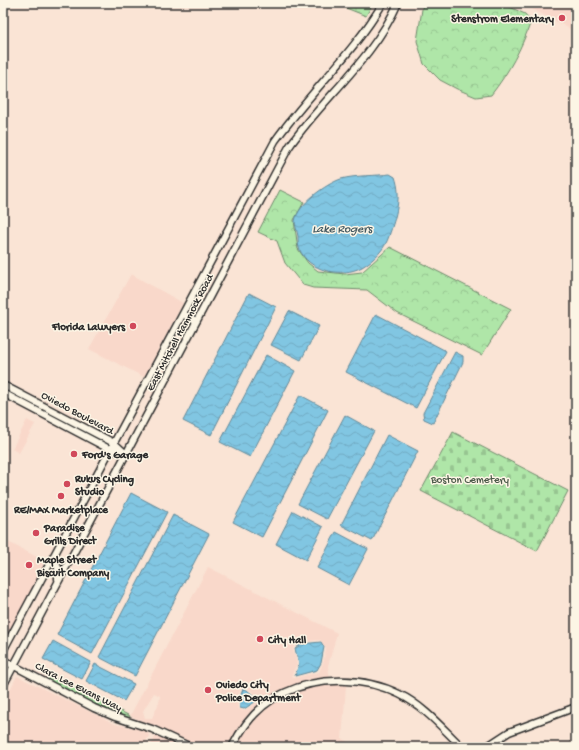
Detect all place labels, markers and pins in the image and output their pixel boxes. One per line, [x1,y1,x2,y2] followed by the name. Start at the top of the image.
[451,13,555,26] place label: Stenstrom Elementary
[557,13,567,23] marker: Stenstrom Elementary
[128,321,138,331] marker: Florida Lawyers
[51,322,126,334] place label: Florida Lawyers
[69,449,79,459] marker: Ford's Garage
[81,450,149,463] place label: Ford's Garage
[74,474,135,499] place label: Rukus Cycling Studio
[62,479,72,489] marker: Rukus Cycling Studio
[56,491,66,501] marker: RE/MAX Marketplace
[13,504,109,517] place label: RE/MAX Marketplace
[43,523,98,548] place label: Paradise Grills Direct
[31,528,41,538] marker: Paradise Grills Direct
[36,554,110,580] place label: Maple Street Biscuit Company
[24,560,34,570] marker: Maple Street Biscuit Company
[255,634,265,644] marker: City Hall
[267,634,307,647] place label: City Hall
[215,679,302,705] place label: Oviedo City Police Department
[203,685,213,695] marker: Oviedo City Police Department

